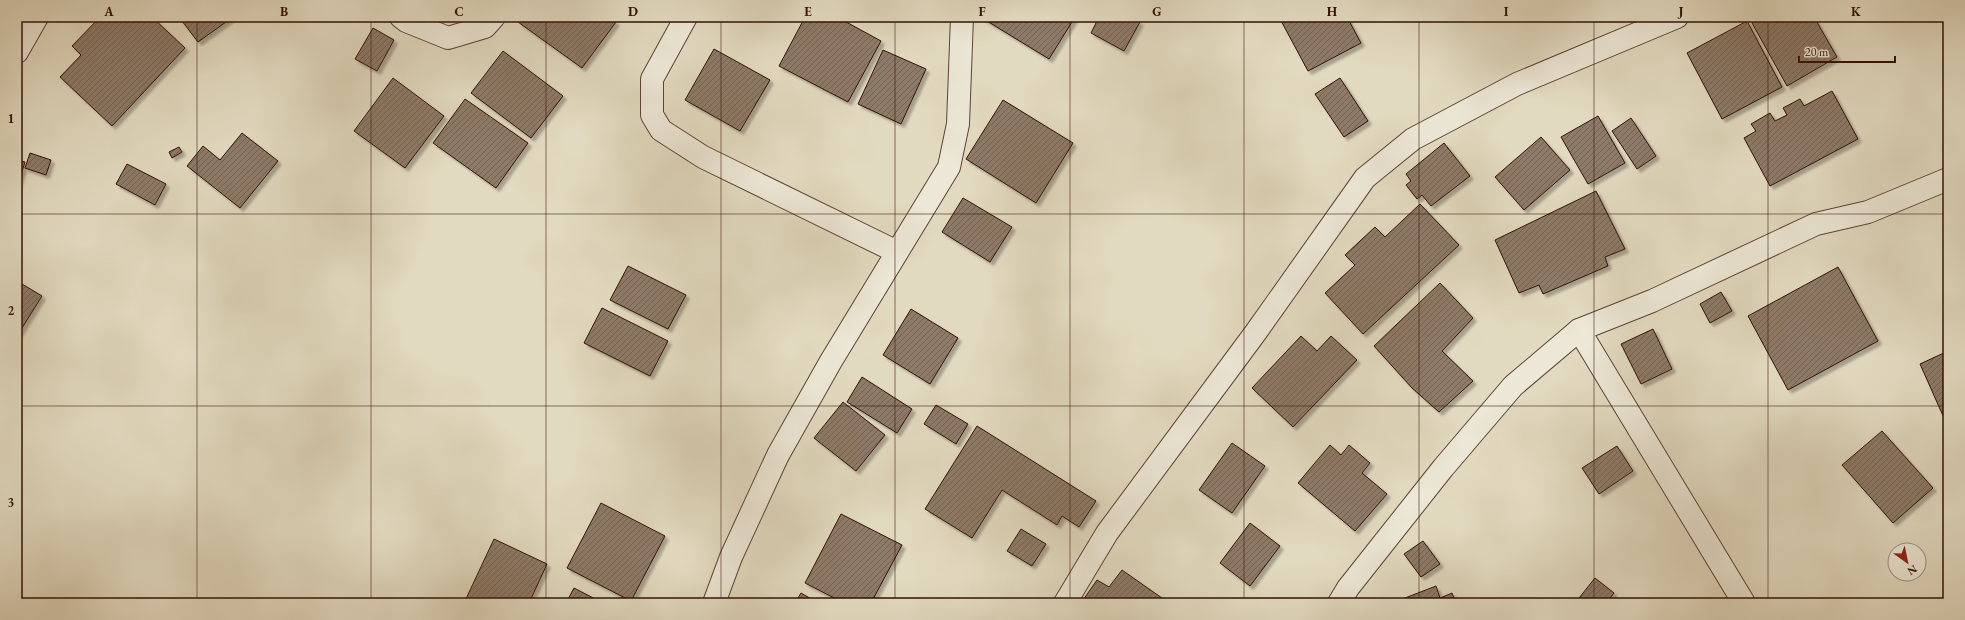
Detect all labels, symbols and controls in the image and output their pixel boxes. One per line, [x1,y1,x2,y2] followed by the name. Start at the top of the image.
[103,3,114,20] text: A
[280,3,288,20] text: B
[454,3,464,20] text: C
[628,3,638,20] text: D
[804,3,812,20] text: E
[978,3,986,20] text: F
[1152,3,1162,20] text: G
[1327,3,1338,20] text: H
[1504,3,1509,20] text: I
[1677,3,1684,20] text: J
[1851,3,1862,20] text: K
[1799,38,1895,64] scale bar
[1805,44,1829,60] text: 20 m
[8,110,15,127] text: 1
[8,302,15,319] text: 2
[8,494,15,511] text: 3
[1887,542,1927,582] north arrow
[1905,562,1920,579] text: N

